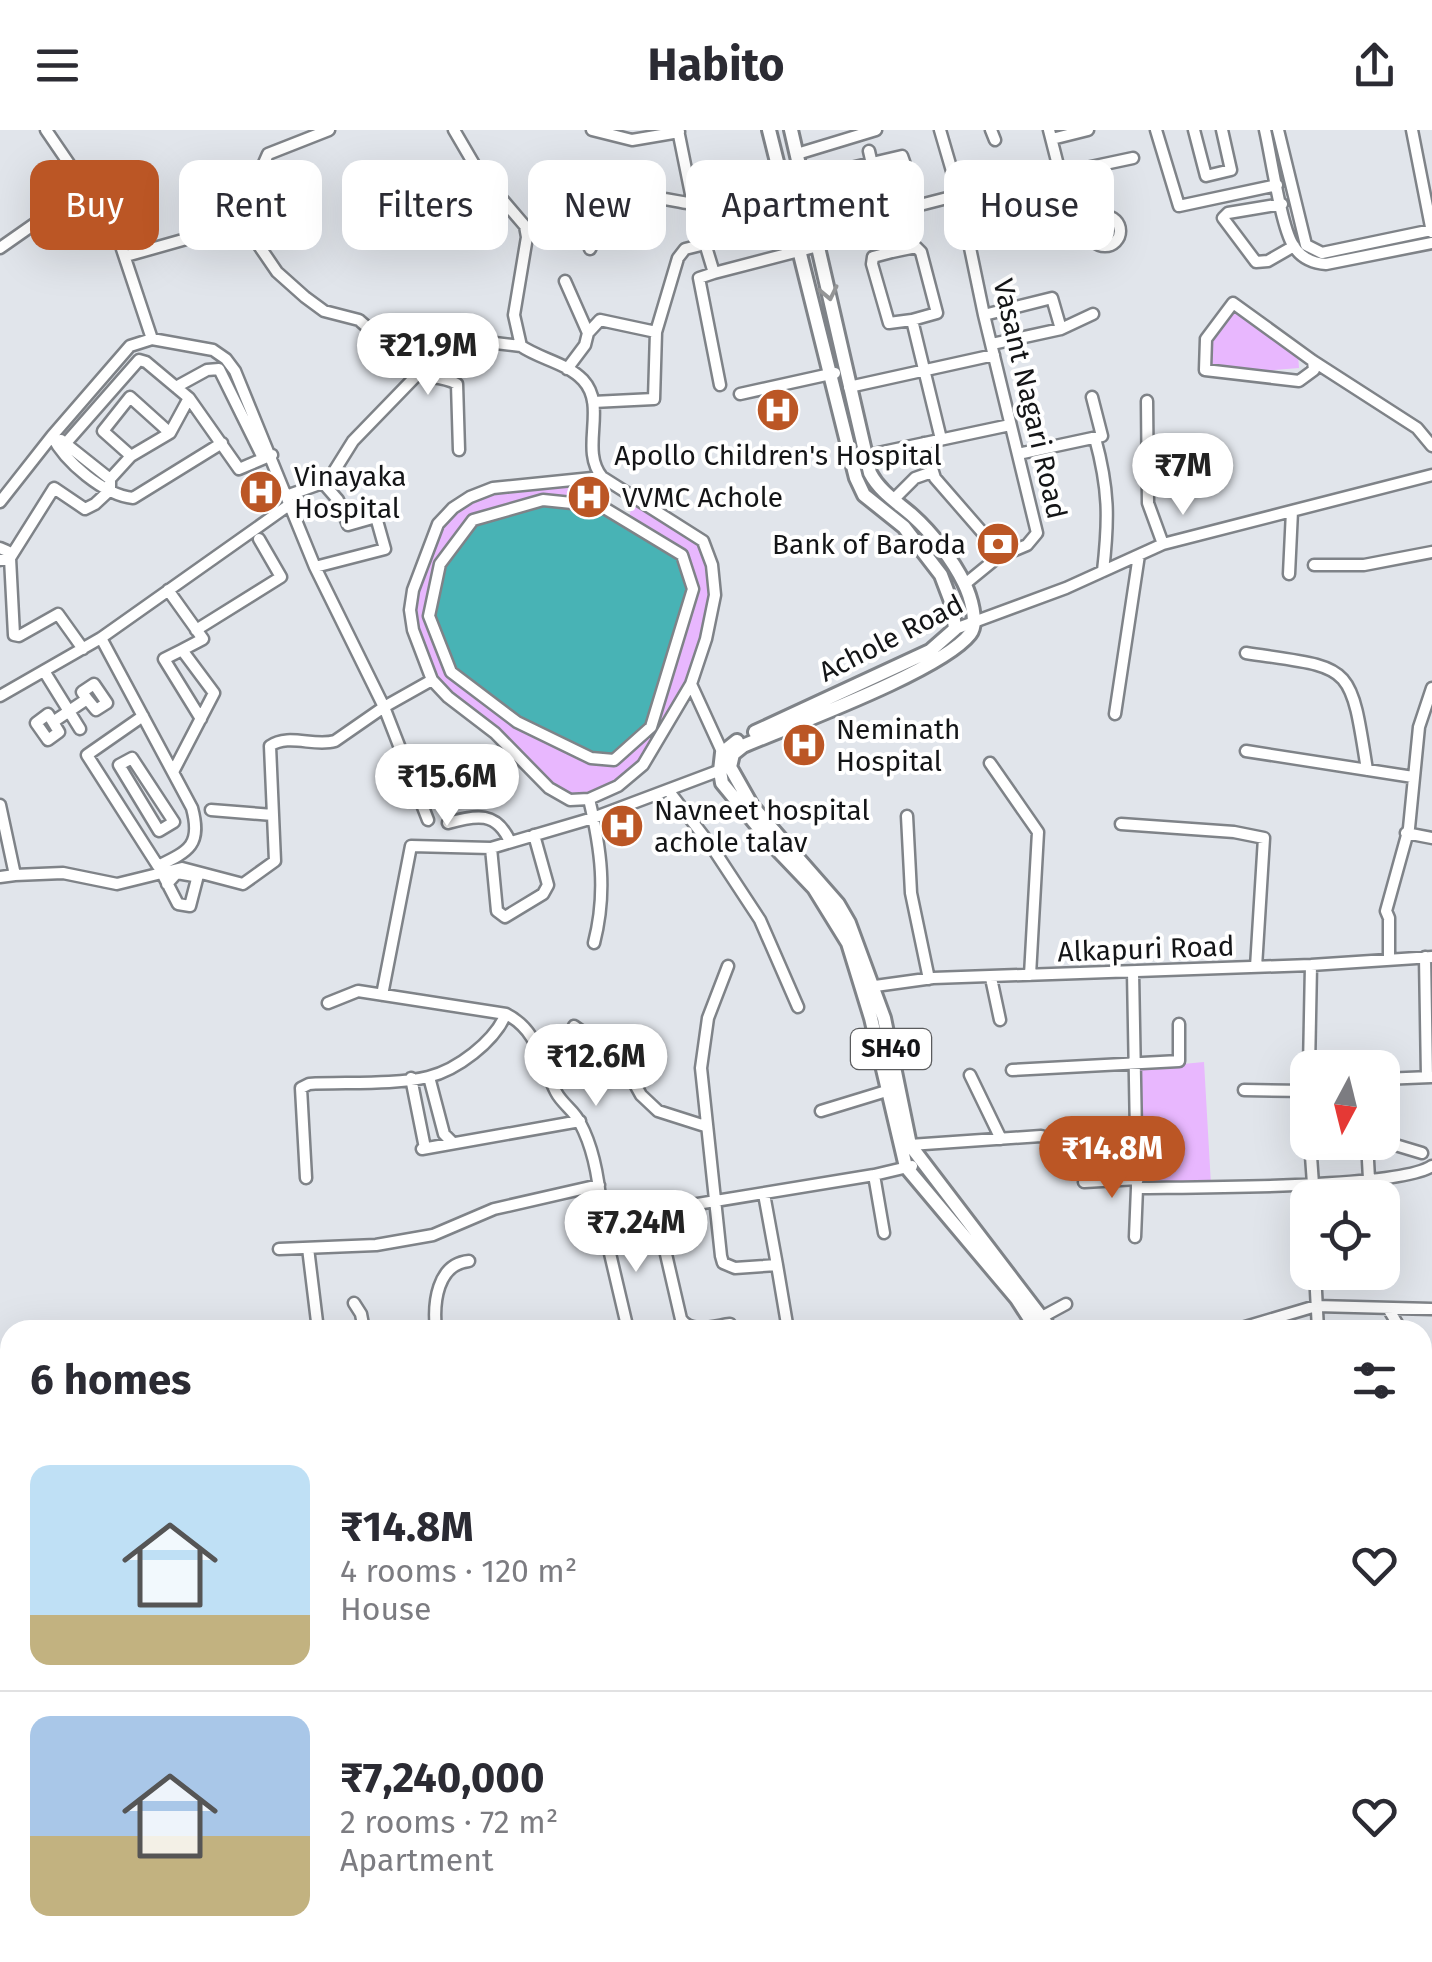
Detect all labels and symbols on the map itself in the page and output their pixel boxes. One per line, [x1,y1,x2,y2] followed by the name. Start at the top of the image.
[986,276,1074,522] street label: Vasant Nagari Road
[817,284,838,301] one-way arrow
[347,313,509,398] pin: ₹21.9M
[755,387,801,433] hospital icon: Apollo Children's Hospital
[1135,433,1231,518] pin: ₹7M
[614,439,942,472] place label: Apollo Children's Hospital
[294,460,406,525] place label: Vinayaka Hospital
[238,469,284,515] hospital icon: Vinayaka Hospital
[566,474,612,520] hospital icon: VVMC Achole
[622,481,783,514] place label: VVMC Achole
[975,521,1021,567] bank icon: Bank of Baroda
[772,528,966,561] place label: Bank of Baroda
[813,588,969,688] street label: Achole Road
[836,713,960,778] place label: Neminath Hospital
[781,722,827,768] hospital icon: Neminath Hospital
[366,744,528,829] pin: ₹15.6M
[654,794,870,859] place label: Navneet hospital achole talav
[599,803,645,849] hospital icon: Navneet hospital achole talav
[1057,929,1235,969] street label: Alkapuri Road
[515,1024,677,1109] pin: ₹12.6M
[851,1029,931,1069] road number: SH40
[1290,1050,1400,1160] north arrow
[1031,1116,1193,1201] pin: ₹14.8M
[555,1190,717,1275] pin: ₹7.24M

